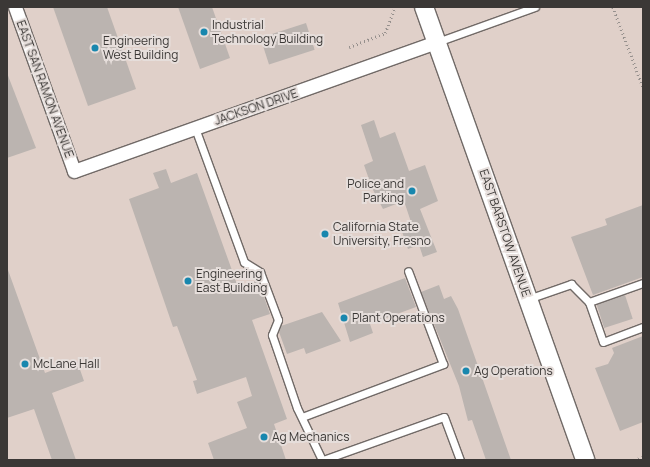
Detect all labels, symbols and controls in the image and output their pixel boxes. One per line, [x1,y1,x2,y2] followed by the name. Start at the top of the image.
[13,18,77,160] street label: EAST SAN RAMON AVENUE
[212,18,323,46] place label: Industrial Technology Building
[199,27,209,37] marker: Industrial Technology Building
[103,34,178,62] place label: Engineering West Building
[90,43,100,53] marker: Engineering West Building
[212,86,300,128] street label: JACKSON DRIVE
[476,167,534,299] street label: EAST BARSTOW AVENUE
[347,177,404,205] place label: Police and Parking
[407,186,417,196] marker: Police and Parking
[333,220,431,248] place label: California State University, Fresno
[320,229,330,239] marker: California State University, Fresno
[196,267,267,295] place label: Engineering East Building
[183,276,193,286] marker: Engineering East Building
[352,311,445,325] place label: Plant Operations
[339,313,349,323] marker: Plant Operations
[33,357,100,371] place label: McLane Hall
[20,359,30,369] marker: McLane Hall
[474,364,553,378] place label: Ag Operations
[461,366,471,376] marker: Ag Operations
[272,430,350,444] place label: Ag Mechanics
[259,432,269,442] marker: Ag Mechanics

